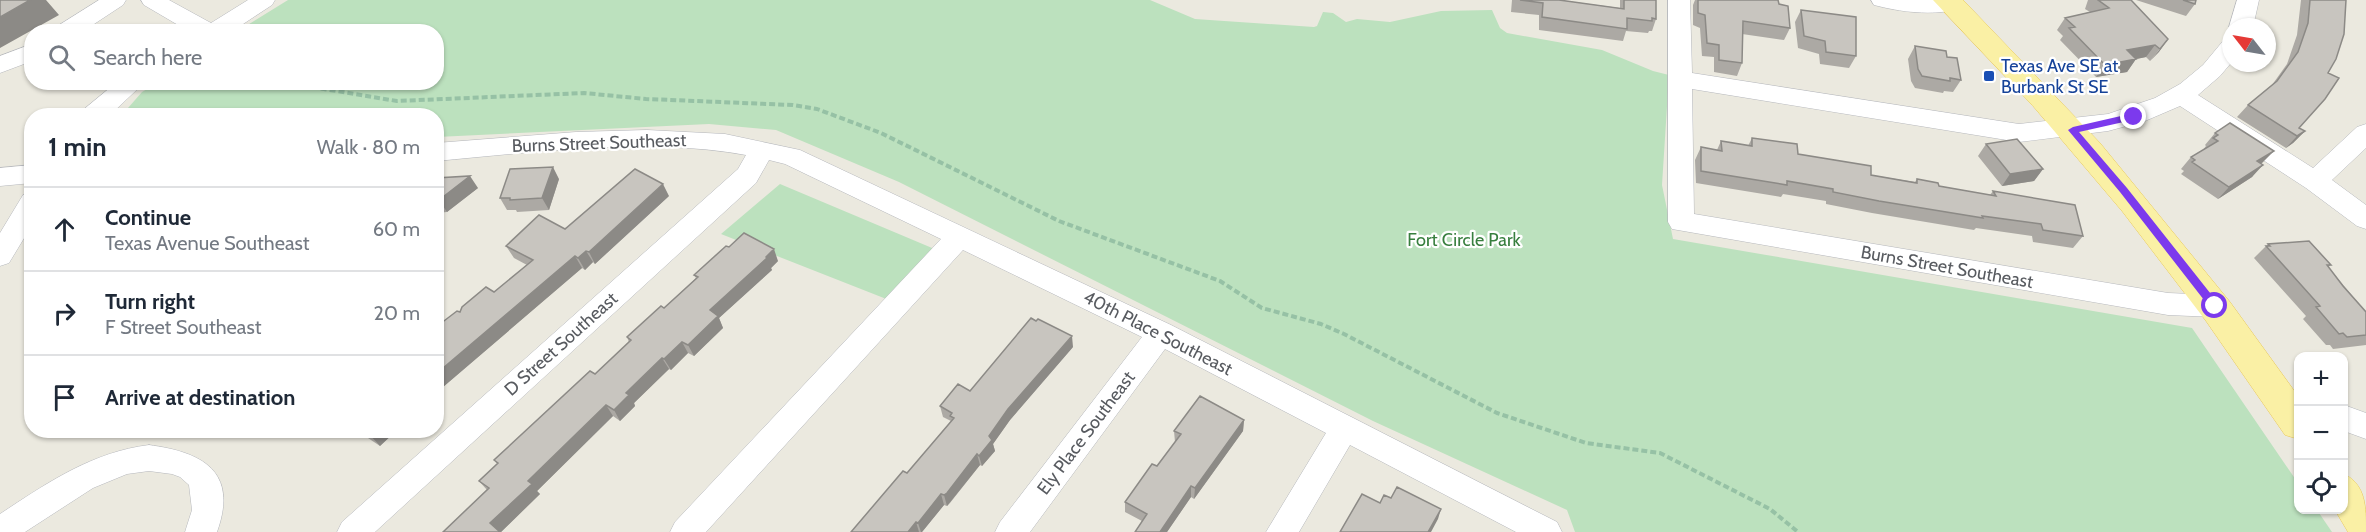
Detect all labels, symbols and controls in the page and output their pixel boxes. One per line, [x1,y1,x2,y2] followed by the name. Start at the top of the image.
[2222,18,2276,72] north arrow
[24,24,444,90] search box
[45,41,78,74] icon: search
[93,44,202,71] text: Search here
[2001,55,2118,98] place label: Texas Ave SE at Burbank St SE
[1982,69,1996,83] marker: Texas Ave SE at Burbank St SE
[2120,103,2146,129] route end
[511,129,687,157] street label: Burns Street Southeast
[48,131,107,163] text: 1 min
[317,135,420,159] text: Walk · 80 m
[105,204,191,231] text: Continue
[48,213,81,246] icon: ahead
[373,217,420,241] text: 60 m
[1407,229,1522,251] park label: Fort Circle Park
[105,231,310,255] text: Texas Avenue Southeast
[1859,241,2035,293] street label: Burns Street Southeast
[1080,286,1236,380] street label: 40th Place Southeast
[500,287,622,401] street label: D Street Southeast
[105,288,195,315] text: Turn right
[2201,292,2227,318] route start
[48,297,81,330] icon: right
[374,301,420,325] text: 20 m
[105,315,261,339] text: F Street Southeast
[2294,352,2348,514] map controls
[2294,352,2348,406] button: +
[1032,367,1140,499] street label: Ely Place Southeast
[48,381,81,414] icon: arrive
[105,384,295,411] text: Arrive at destination
[2294,406,2348,460] button: −
[2294,460,2348,514] button: locate

